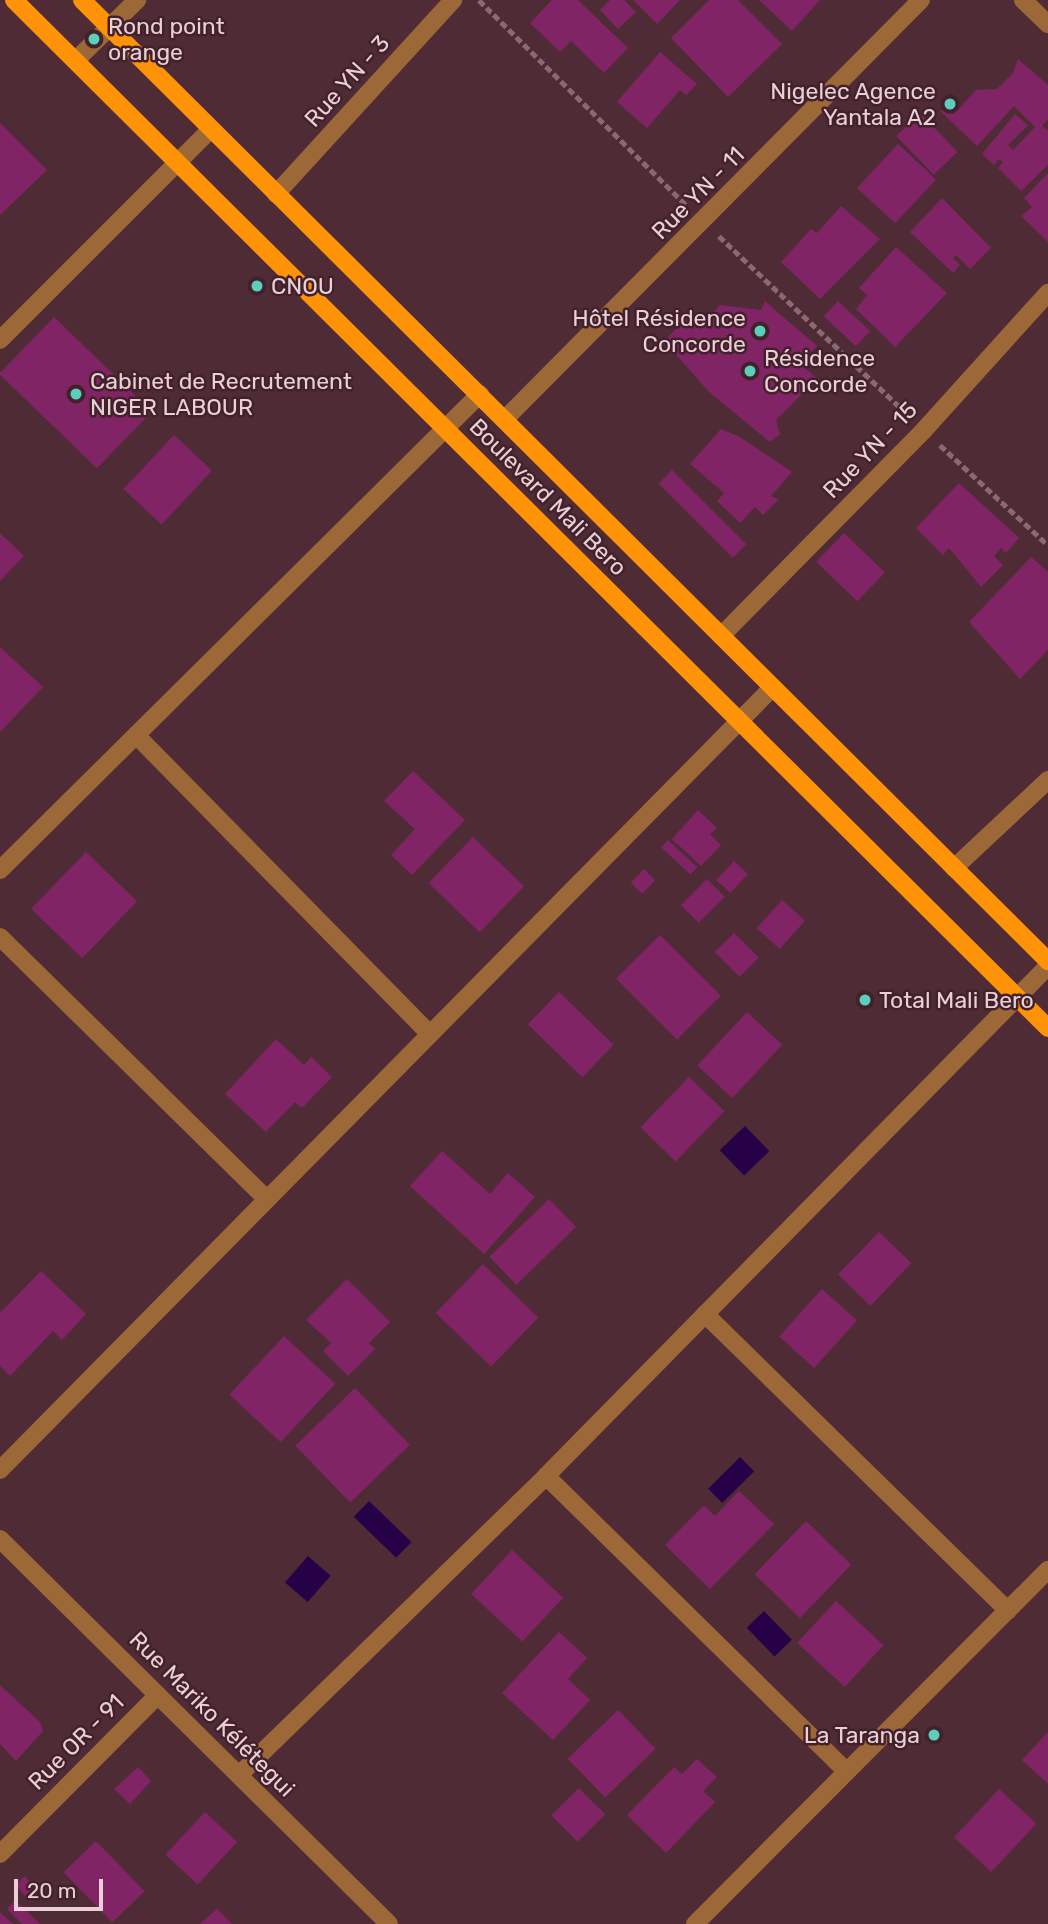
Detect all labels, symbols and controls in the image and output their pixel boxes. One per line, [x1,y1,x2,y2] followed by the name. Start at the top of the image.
[108,12,225,66] place label: Rond point orange
[298,29,396,133] street label: Rue YN - 3
[86,31,102,47] marker: Rond point orange
[770,77,936,131] place label: Nigelec Agence Yantala A2
[942,96,958,112] marker: Nigelec Agence Yantala A2
[646,141,750,245] street label: Rue YN - 11
[271,272,334,300] place label: CNOU
[249,278,265,294] marker: CNOU
[572,304,746,358] place label: Hôtel Résidence Concorde
[752,323,768,339] marker: Hôtel Résidence Concorde
[764,344,875,398] place label: Résidence Concorde
[742,363,758,379] marker: Résidence Concorde
[90,367,352,421] place label: Cabinet de Recrutement NIGER LABOUR
[68,386,84,402] marker: Cabinet de Recrutement NIGER LABOUR
[817,396,923,504] street label: Rue YN - 15
[464,413,632,581] street label: Boulevard Mali Bero
[879,986,1034,1014] place label: Total Mali Bero
[857,992,873,1008] marker: Total Mali Bero
[124,1626,300,1802] street label: Rue Mariko Kélétegui
[22,1688,130,1796] street label: Rue OR - 91
[803,1721,920,1749] place label: La Taranga
[926,1727,942,1743] marker: La Taranga
[18,1864,107,1908] scale bar
[27,1878,76,1903] text: 20 m

